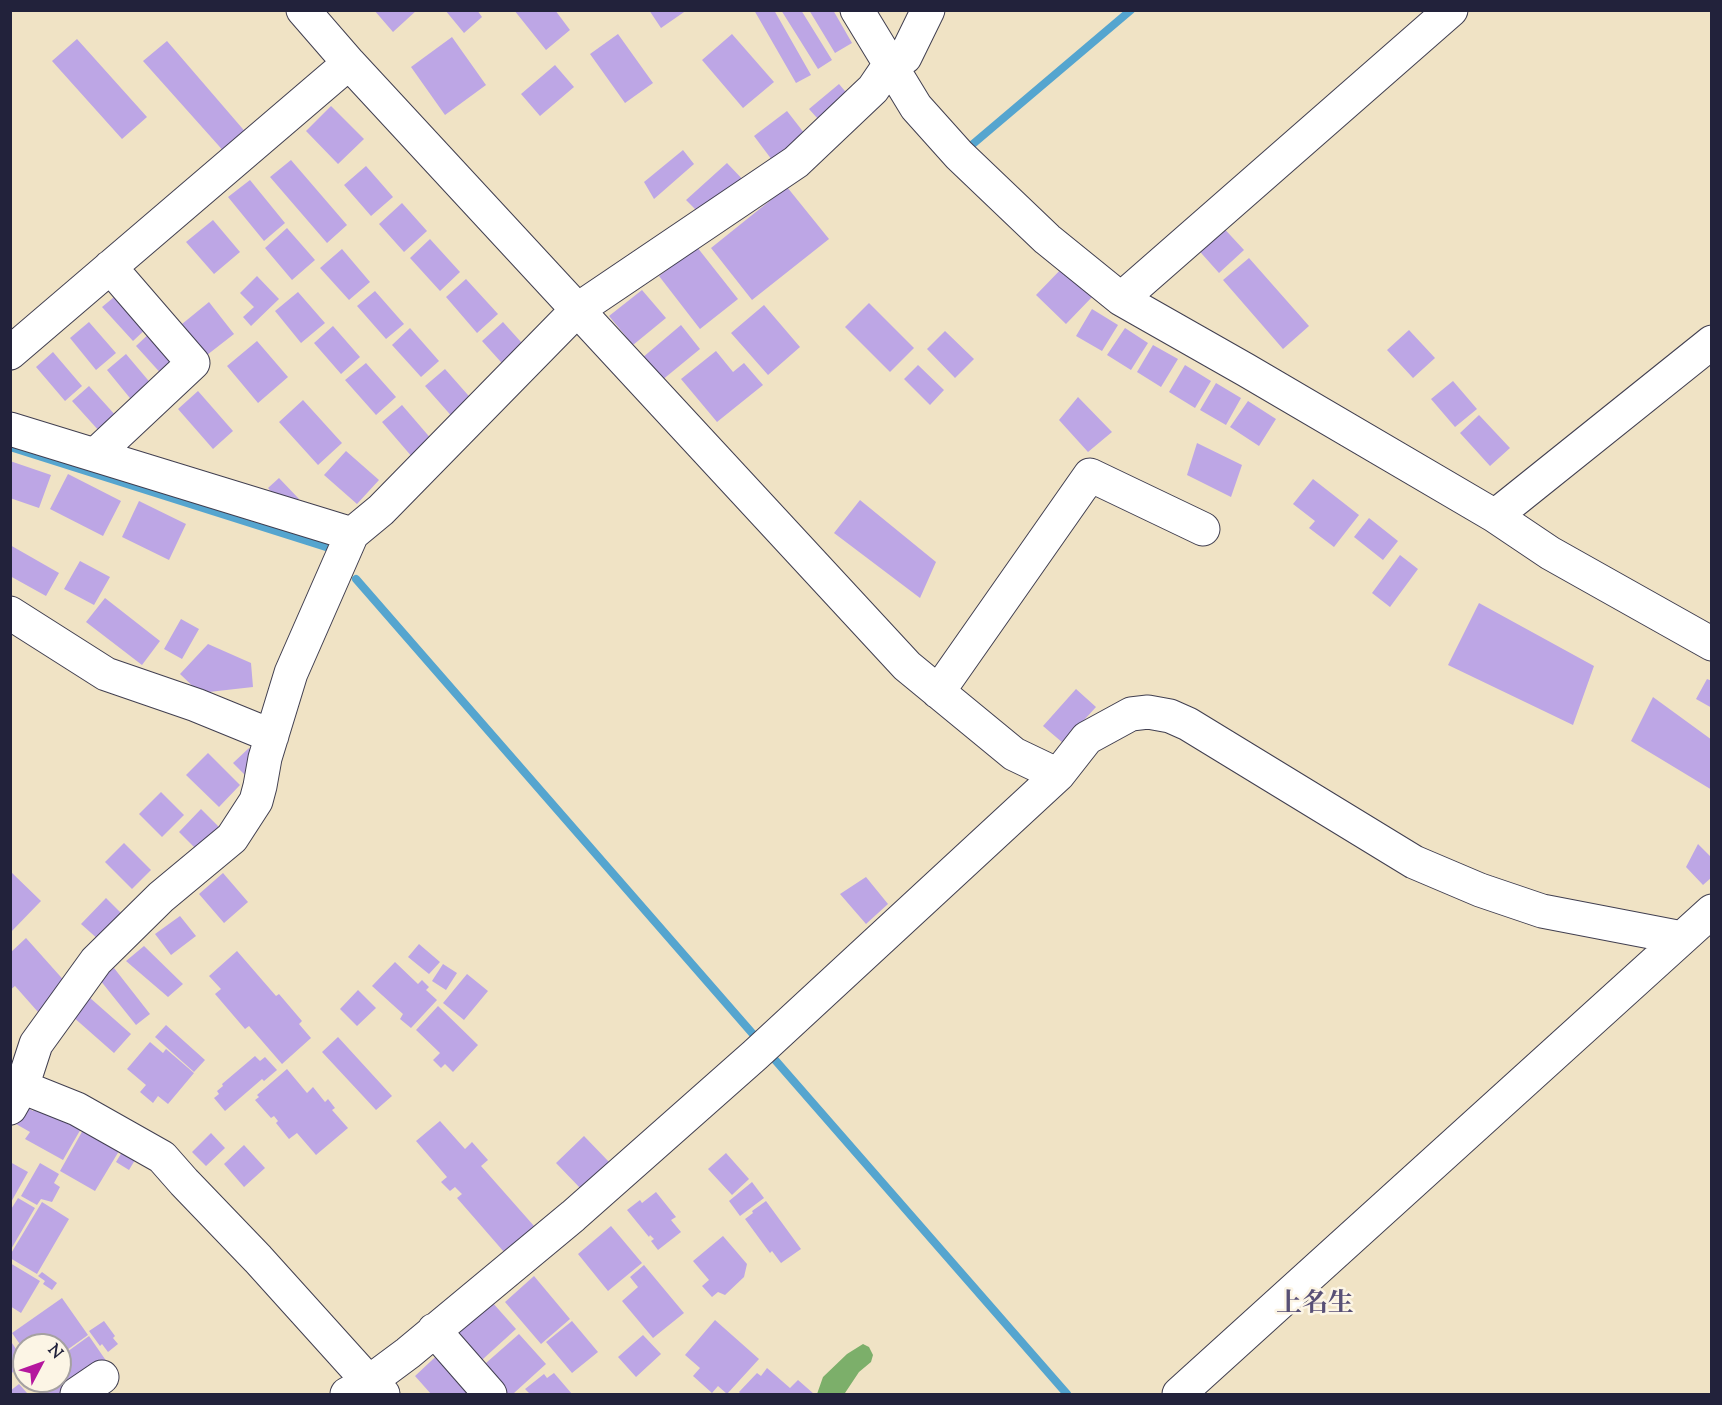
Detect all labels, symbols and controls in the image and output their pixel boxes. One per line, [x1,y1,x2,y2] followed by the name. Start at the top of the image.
[1276,1291,1354,1323] district label: 上名生
[12,1333,72,1393] north arrow
[42,1340,67,1365] text: N

